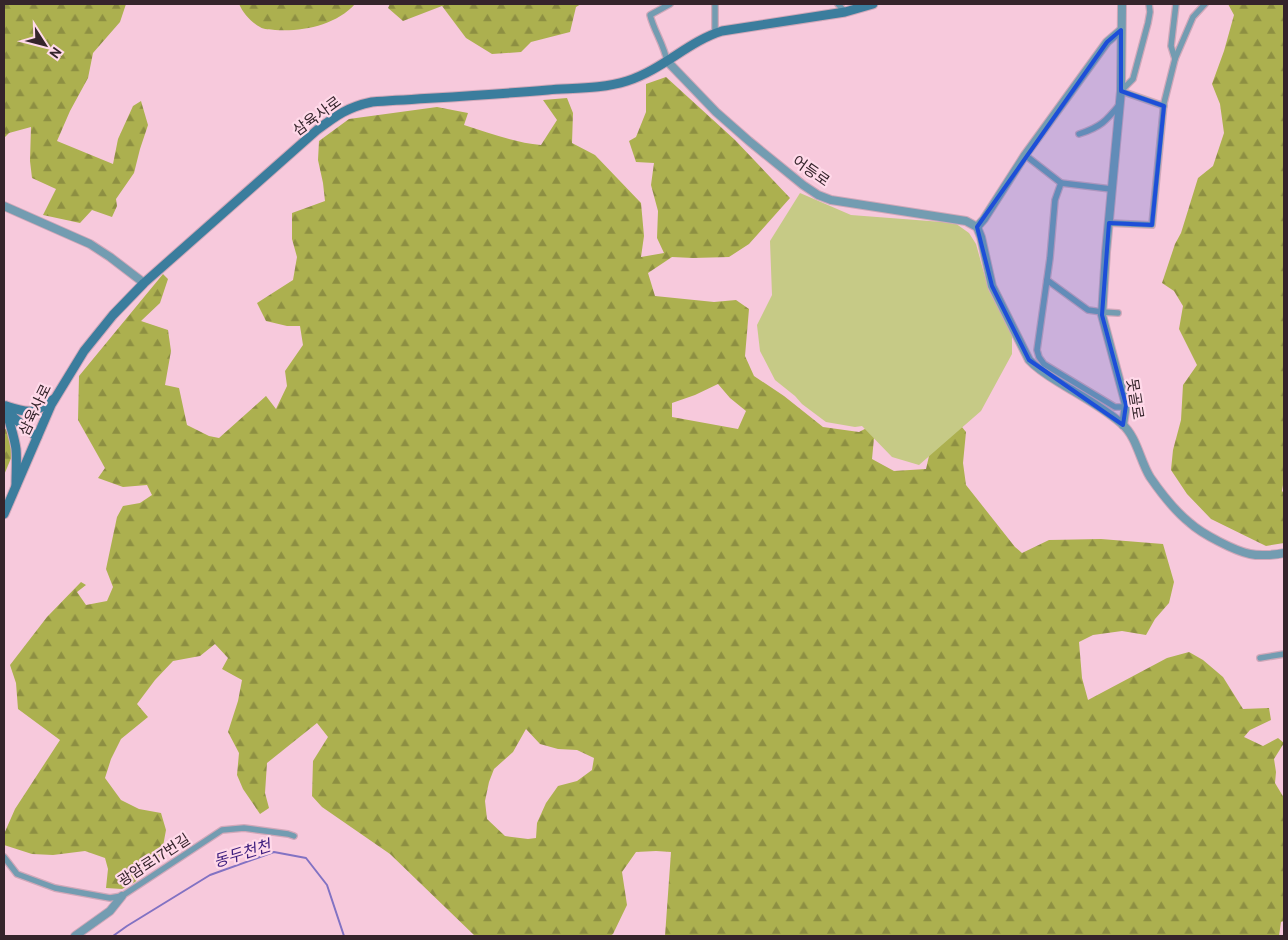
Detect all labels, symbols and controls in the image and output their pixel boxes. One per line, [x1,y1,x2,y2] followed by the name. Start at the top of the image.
[20,20,70,70] north arrow
[44,43,64,61] text: N
[290,93,346,141] street label: 삼육사로
[788,153,833,192] street label: 어등로
[1121,377,1146,421] street label: 못골로
[16,382,57,440] street label: 삼육사로
[115,831,195,892] street label: 광암로17번길
[212,836,276,873] water label: 동두천천

